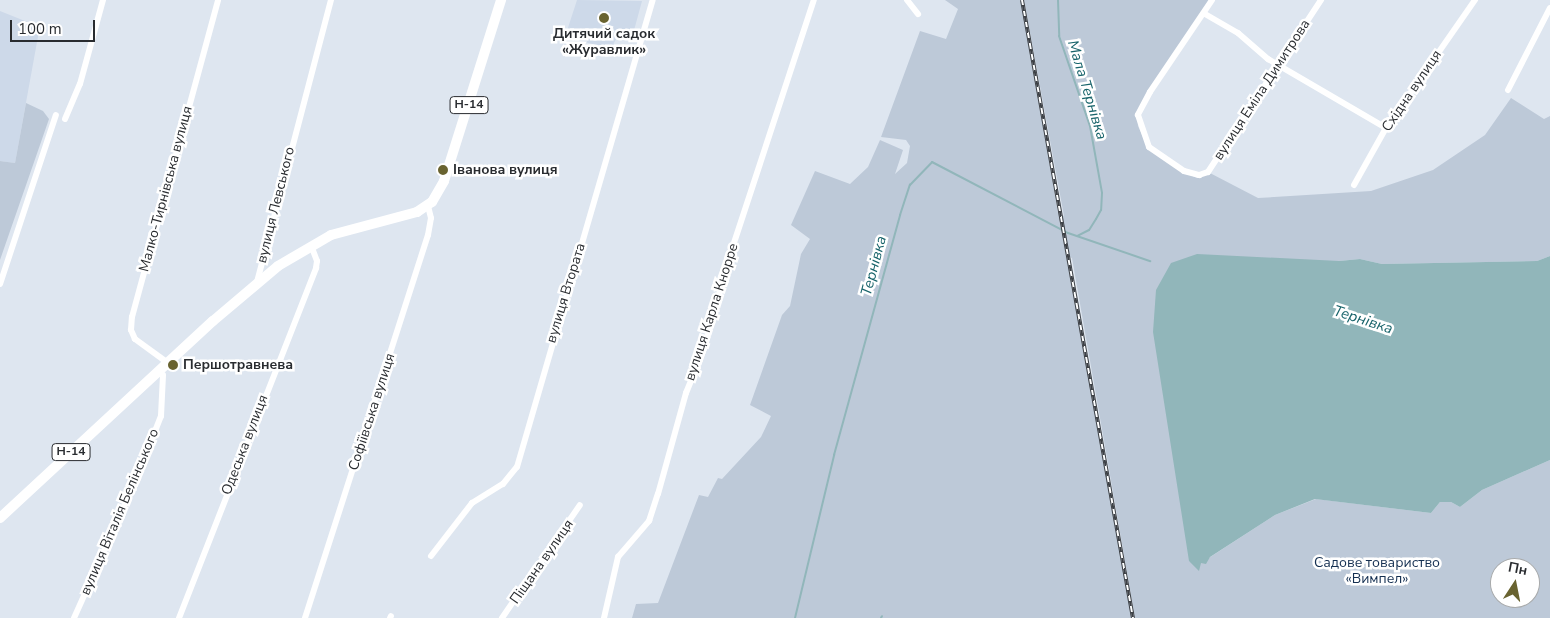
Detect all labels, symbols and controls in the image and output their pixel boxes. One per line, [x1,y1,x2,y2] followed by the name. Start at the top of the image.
[12,10,98,42] scale bar
[598,12,610,24] marker: Дитячий садок «Журавлик»
[1210,16,1314,164] street label: вулиця Еміла Димитрова
[18,19,62,39] text: 100 m
[553,26,655,58] place label: Дитячий садок «Журавлик»
[1063,38,1111,142] water label: Мала Тернівка
[1379,47,1445,135] street label: Східна вулиця
[449,96,489,114] road number: Н-14
[136,104,196,274] street label: Малко-Тирнівська вулиця
[253,145,299,265] street label: вулиця Левського
[453,162,558,178] place label: Іванова вулиця
[437,164,449,176] marker: Іванова вулиця
[857,234,891,298] water label: Тернівка
[543,241,589,345] street label: вулиця Втората
[682,241,742,383] street label: вулиця Карла Кнорре
[1331,302,1395,338] water label: Тернівка
[345,351,399,473] street label: Софіївська вулиця
[183,357,293,373] place label: Першотравнева
[167,359,179,371] marker: Першотравнева
[218,393,272,497] street label: Одеська вулиця
[77,426,163,598] street label: вулиця Віталія Белінського
[51,442,91,462] road number: Н-14
[507,517,577,607] street label: Піщана вулиця
[1314,555,1440,588] park label: Садове товариство «Вимпел»
[1490,558,1540,608] north arrow
[1507,558,1529,580] text: Пн

